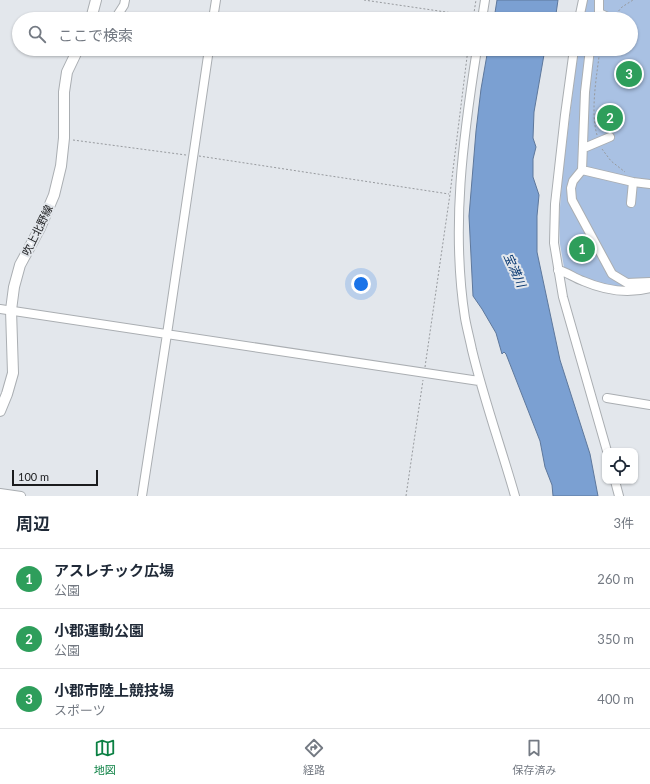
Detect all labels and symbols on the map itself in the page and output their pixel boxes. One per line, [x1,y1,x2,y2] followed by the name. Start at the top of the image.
[616,59,642,89] pin: 3
[597,103,623,133] pin: 2
[19,202,55,258] street label: 吹上北野線
[569,234,595,264] pin: 1
[501,250,530,291] water label: 宝満川
[351,274,371,294] your location
[12,468,98,487] scale bar

